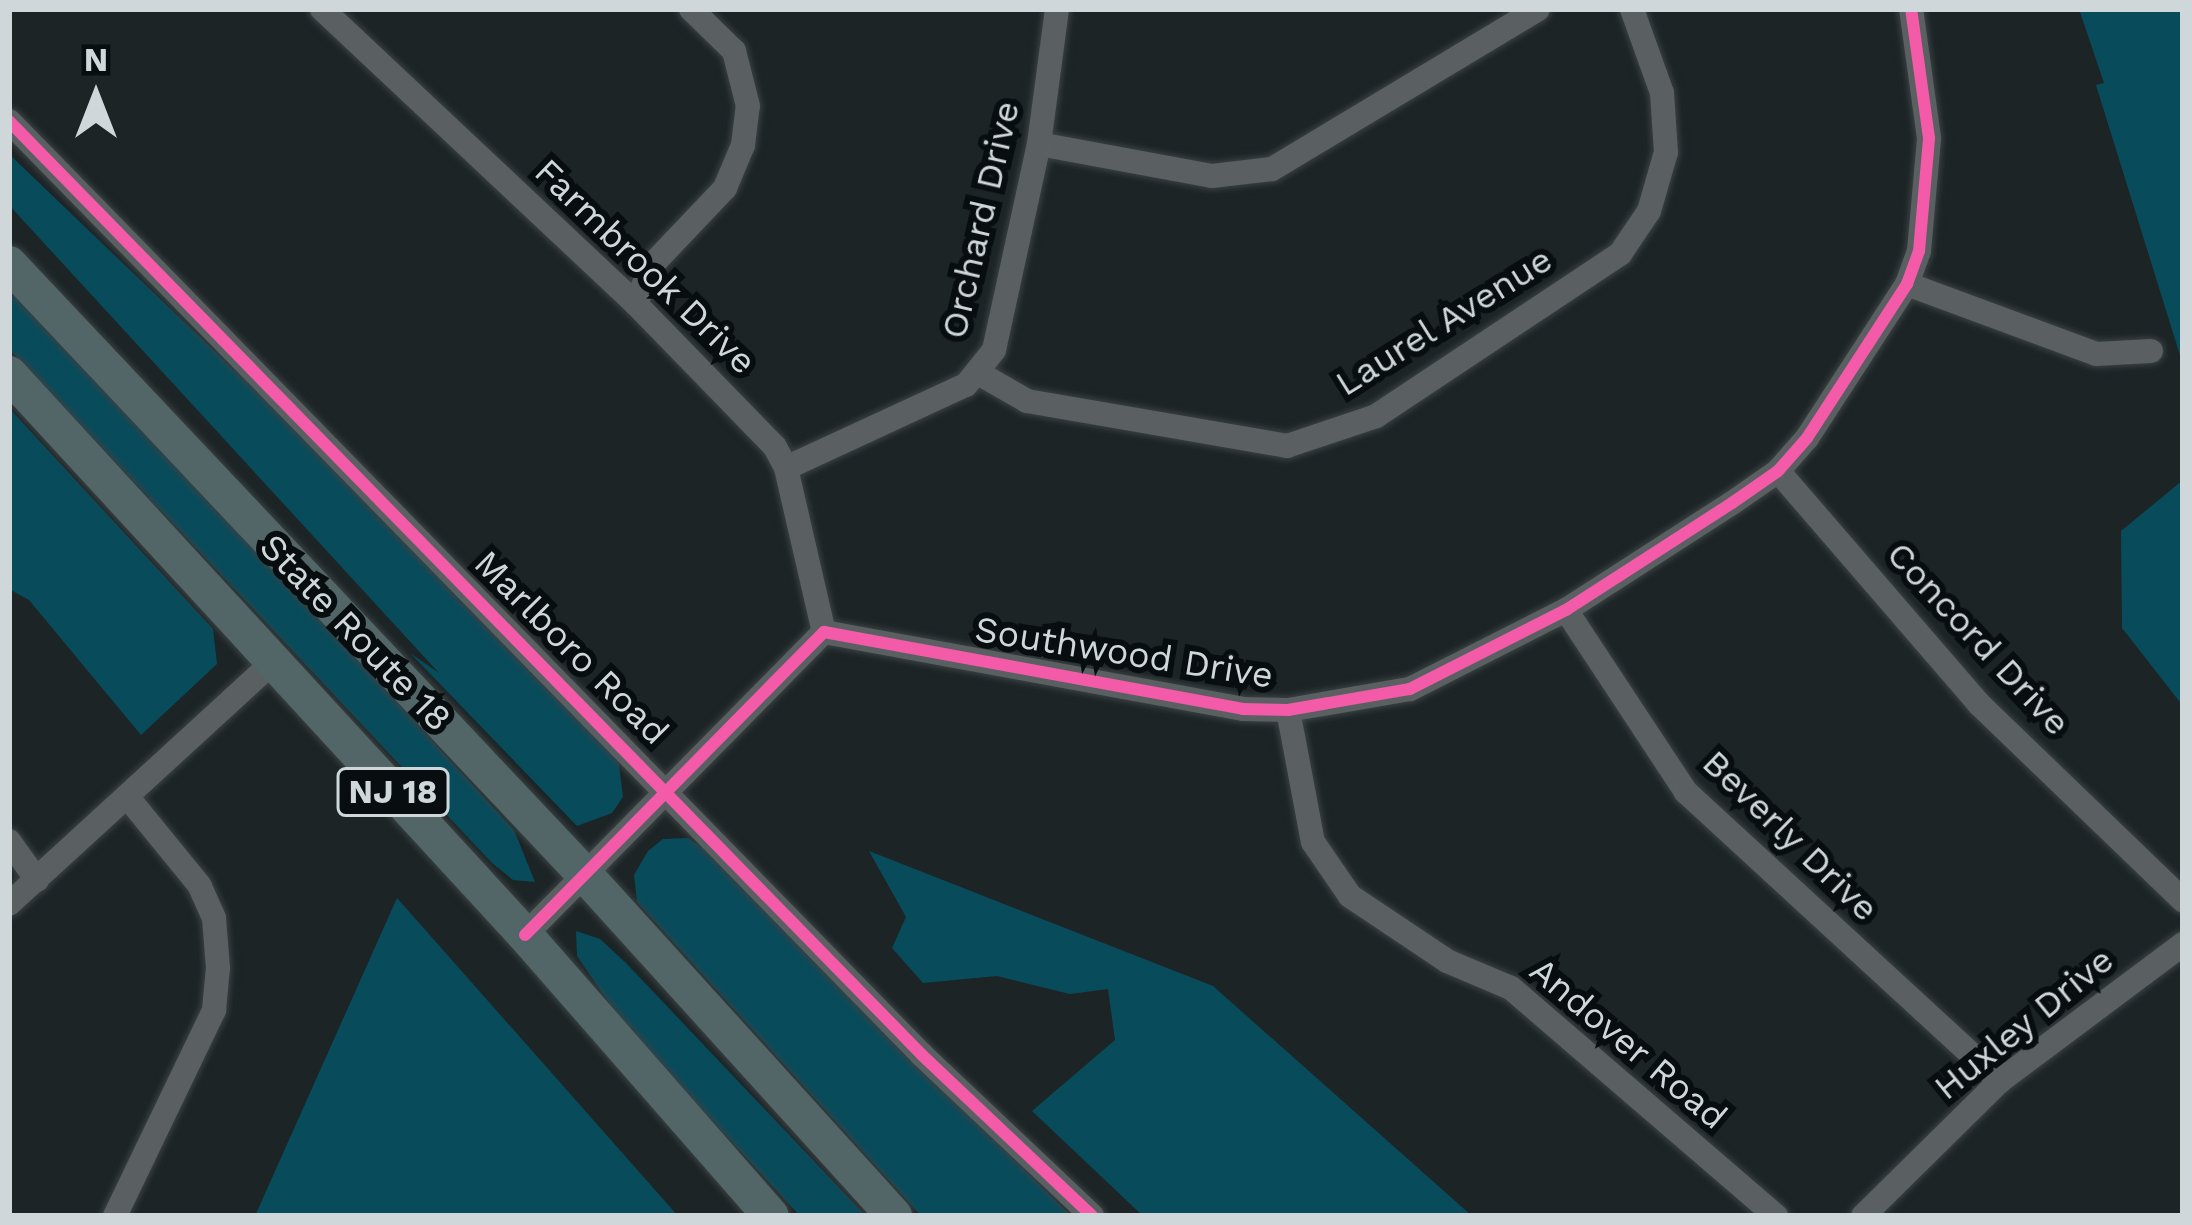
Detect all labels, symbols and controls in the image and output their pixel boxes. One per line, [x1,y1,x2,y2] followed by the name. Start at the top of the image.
[36,36,156,156] north arrow
[84,40,108,79] text: N
[933,97,1029,343] street label: Orchard Drive
[525,150,765,384] street label: Farmbrook Drive
[1327,238,1561,406] street label: Laurel Avenue
[250,525,460,741] street label: State Route 18
[1877,533,2079,745] street label: Concord Drive
[465,542,677,754] street label: Marlboro Road
[972,608,1276,698] street label: Southwood Drive
[1693,741,1887,931] street label: Beverly Drive
[336,765,450,819] road number: NJ 18
[1925,938,2123,1110] street label: Huxley Drive
[1520,949,1736,1139] street label: Andover Road

